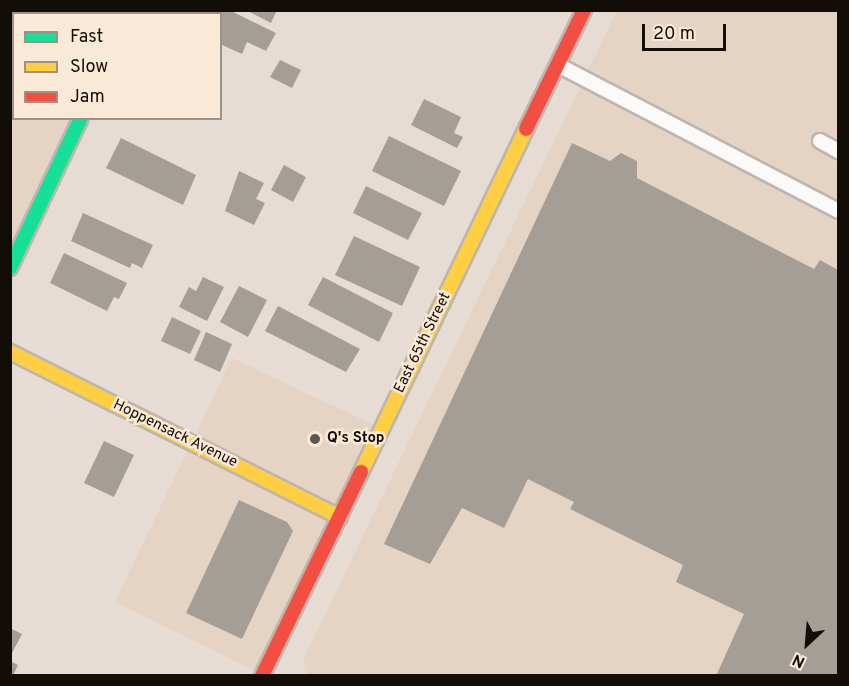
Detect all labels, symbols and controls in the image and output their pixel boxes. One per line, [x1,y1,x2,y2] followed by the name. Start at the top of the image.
[12,12,222,120] legend
[645,12,729,50] scale bar
[653,23,695,46] text: 20 m
[70,26,103,49] text: Fast
[70,56,108,79] text: Slow
[70,86,105,109] text: Jam
[391,290,455,396] street label: East 65th Street
[110,396,240,472] street label: Hoppensack Avenue
[327,430,385,448] place label: Q's Stop
[308,432,322,446] marker: Q's Stop
[777,614,837,674] north arrow
[790,649,809,672] text: N

